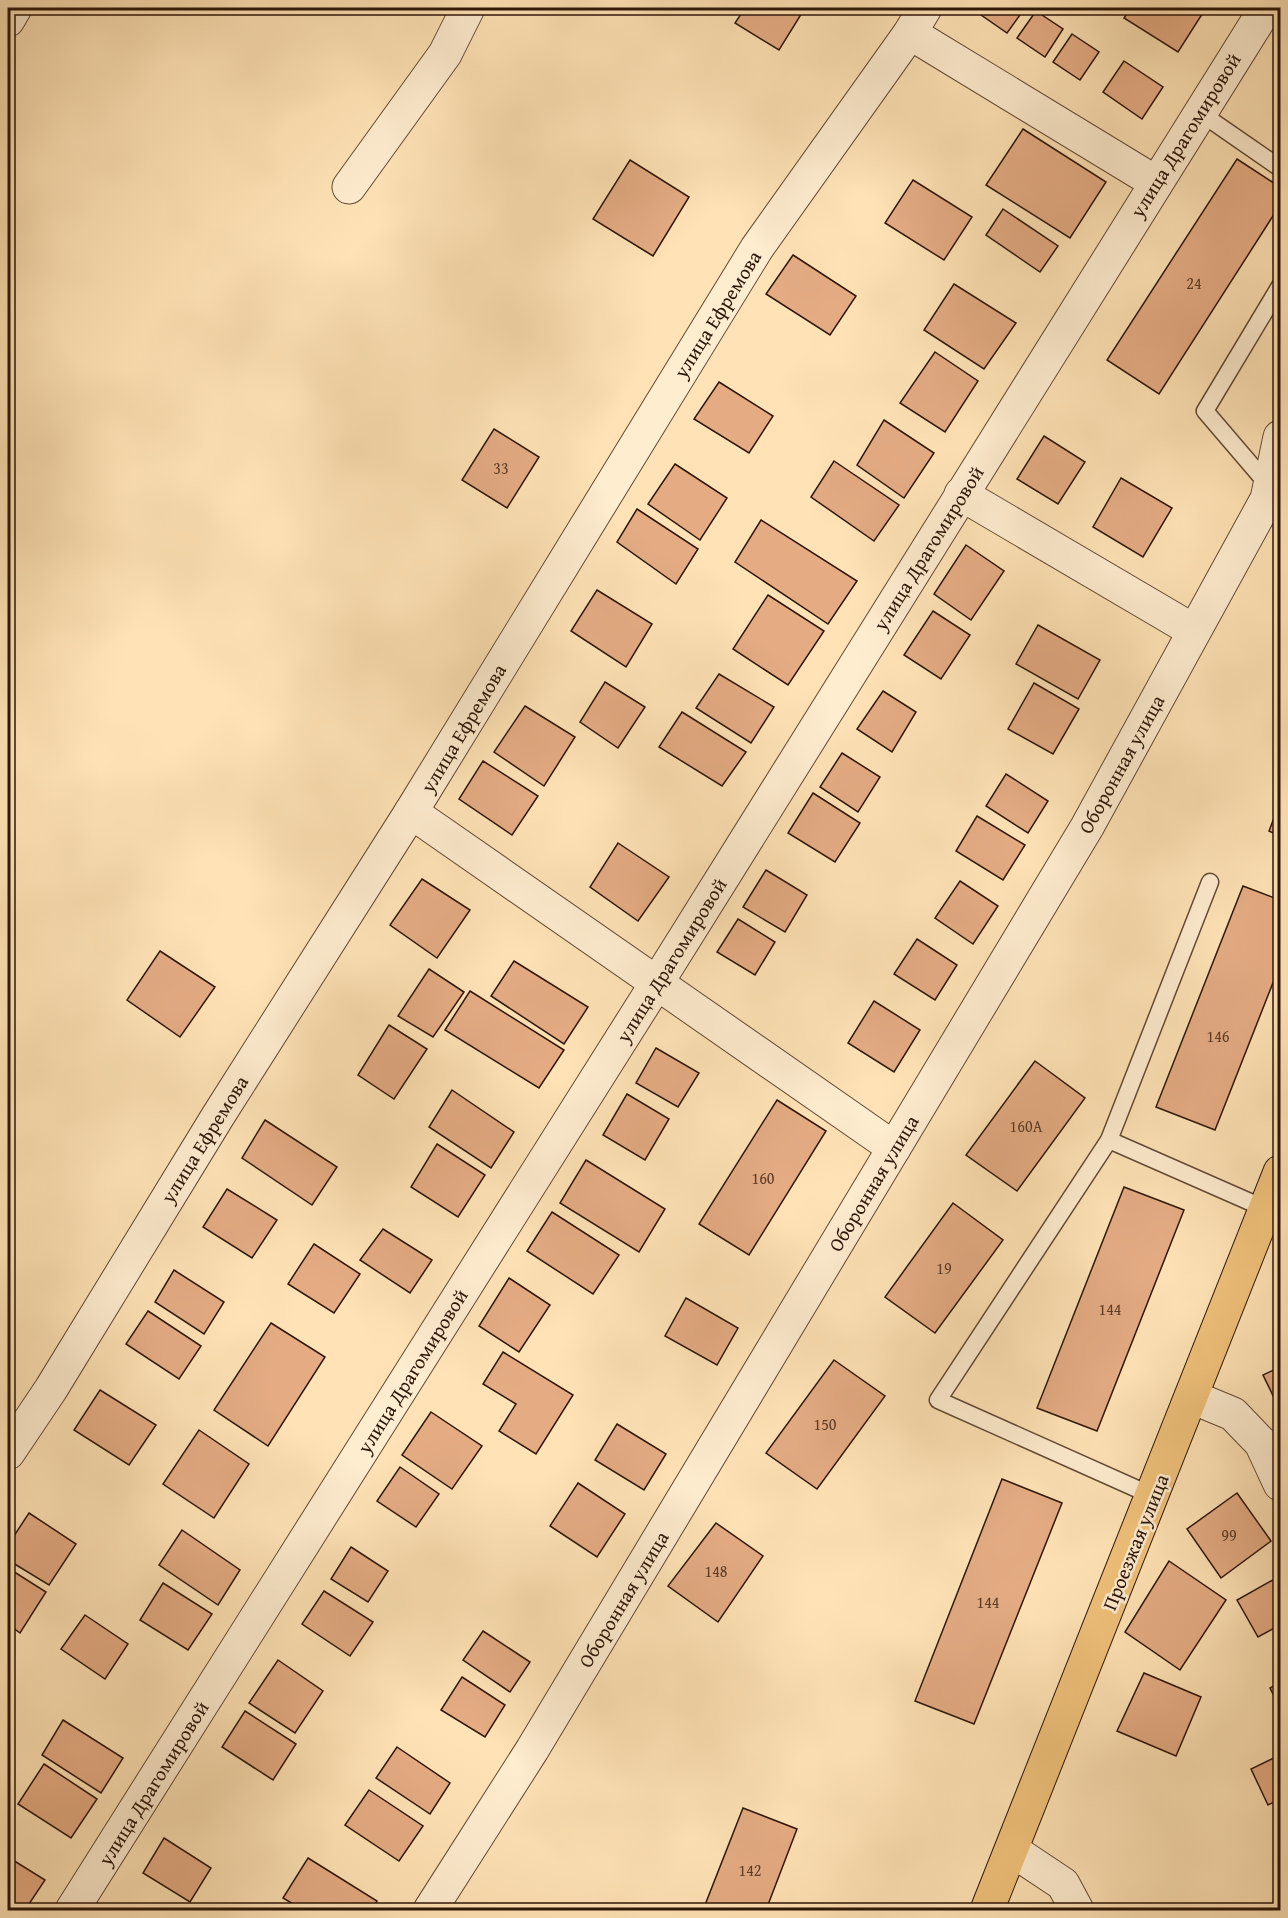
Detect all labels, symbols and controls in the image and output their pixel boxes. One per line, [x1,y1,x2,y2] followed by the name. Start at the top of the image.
[1122,47,1247,224] street label: улица Драгомировой
[666,244,768,384] street label: улица Ефремова
[1186,271,1202,295] house number: 24
[493,456,509,480] house number: 33
[865,460,990,637] street label: улица Драгомировой
[412,658,513,799] street label: улица Ефремова
[1071,689,1171,839] street label: Оборонная улица
[608,872,733,1049] street label: улица Драгомировой
[1206,1024,1230,1048] house number: 146
[153,1069,255,1209] street label: улица Ефремова
[821,1109,926,1257] street label: Оборонная улица
[1010,1114,1043,1138] house number: 160А
[751,1166,775,1190] house number: 160
[936,1256,952,1280] house number: 19
[349,1283,474,1460] street label: улица Драгомировой
[1098,1297,1122,1321] house number: 144
[813,1412,837,1436] house number: 150
[1094,1469,1176,1614] street label: Проезжая улица
[1221,1523,1237,1547] house number: 99
[571,1525,676,1673] street label: Оборонная улица
[704,1559,728,1583] house number: 148
[976,1590,1000,1614] house number: 144
[90,1695,215,1872] street label: улица Драгомировой
[738,1858,762,1882] house number: 142

